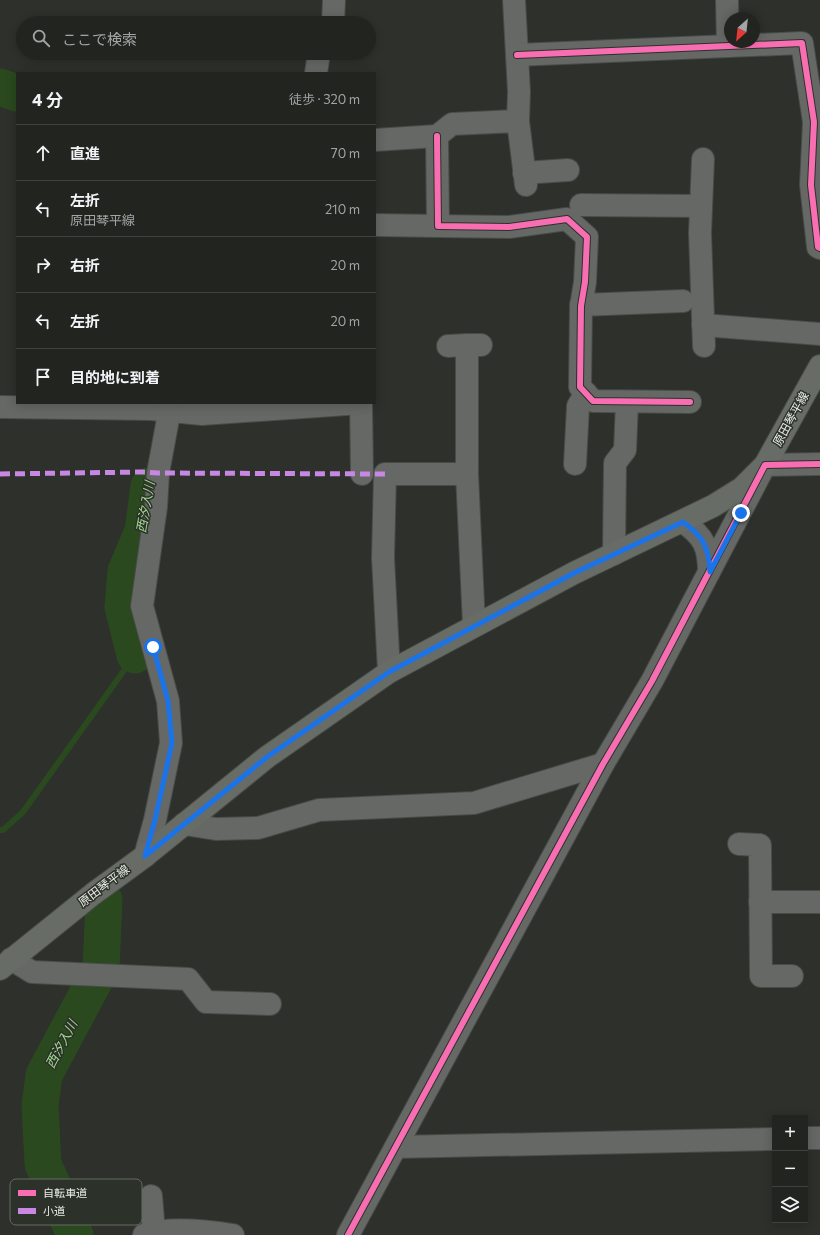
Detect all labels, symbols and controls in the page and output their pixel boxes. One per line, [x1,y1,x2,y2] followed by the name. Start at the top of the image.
[724,12,760,48] north arrow
[16,16,376,60] search box
[30,27,52,49] icon: search
[62,30,137,48] text: ここで検索
[32,89,63,110] text: 4 分
[289,91,360,107] text: 徒歩 · 320 m
[32,142,54,164] icon: ahead
[70,144,100,162] text: 直進
[331,145,360,161] text: 70 m
[70,191,100,209] text: 左折
[32,198,54,220] icon: left
[325,201,360,217] text: 210 m
[70,212,135,228] text: 原田琴平線
[32,254,54,276] icon: right
[70,256,100,274] text: 右折
[331,257,360,273] text: 20 m
[32,310,54,332] icon: left
[70,312,100,330] text: 左折
[331,313,360,329] text: 20 m
[32,366,54,388] icon: arrive
[70,368,160,386] text: 目的地に到着
[769,389,811,448] street label: 原田琴平線
[133,478,158,534] water label: 西汐入川
[732,504,750,522] route end
[144,638,162,656] route start
[75,862,132,909] street label: 原田琴平線
[42,1016,81,1071] water label: 西汐入川
[772,1115,808,1223] map controls
[772,1115,808,1151] button: +
[772,1151,808,1187] button: −
[10,1179,142,1225] legend
[43,1186,87,1199] text: 自転車道
[772,1187,808,1223] button: layers
[43,1204,65,1217] text: 小道

